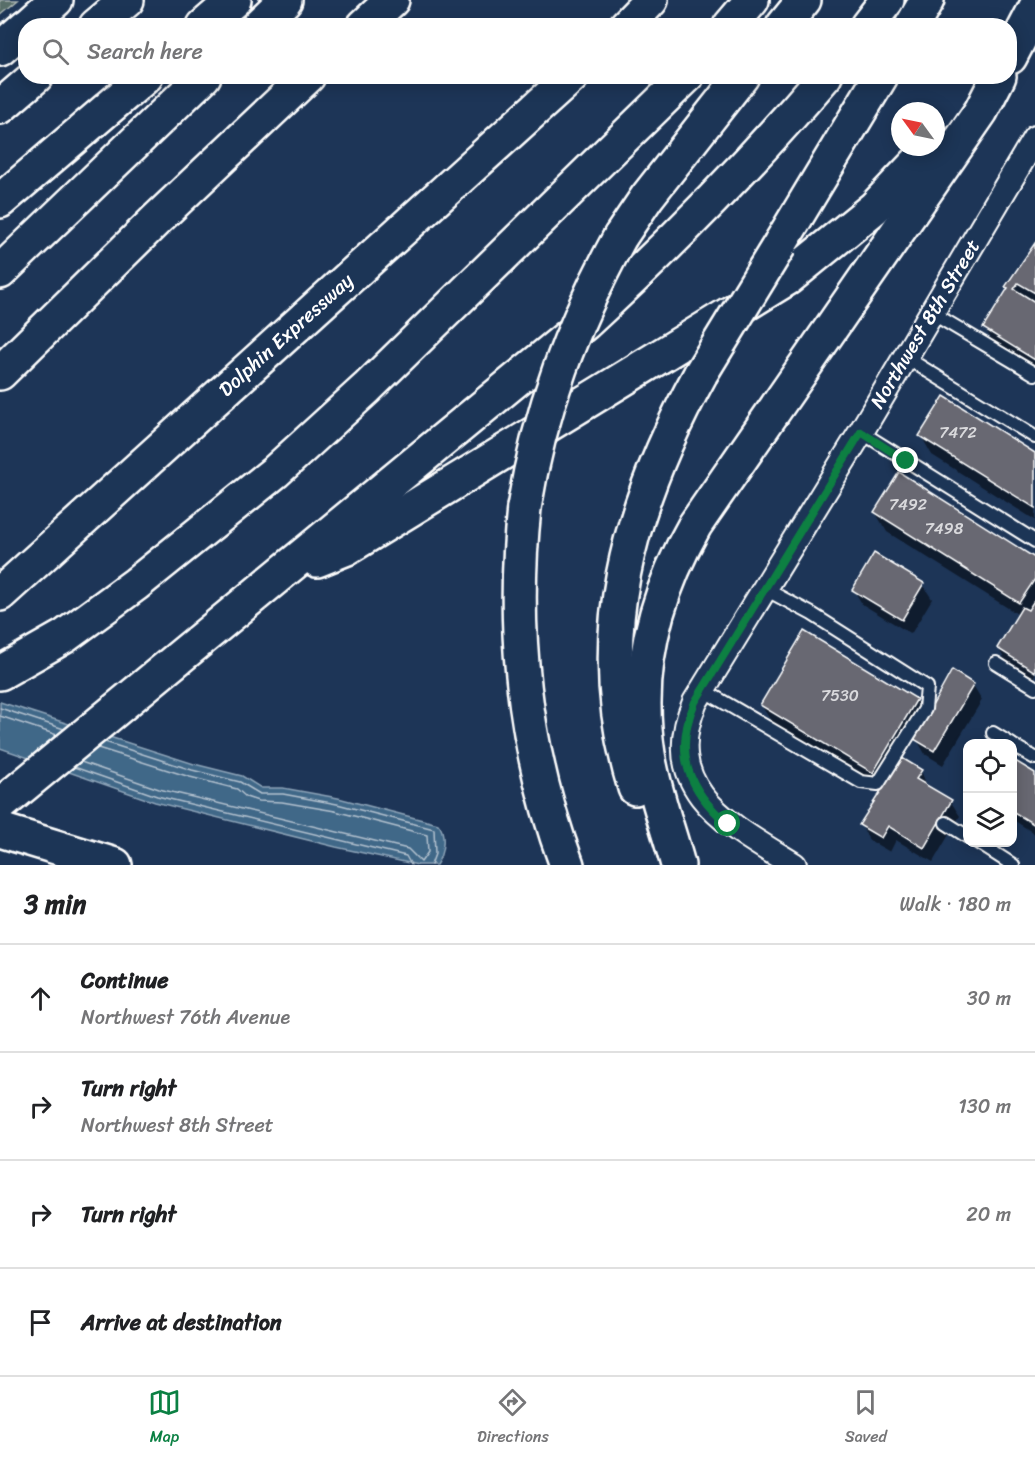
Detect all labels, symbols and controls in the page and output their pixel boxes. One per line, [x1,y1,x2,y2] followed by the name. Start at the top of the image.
[18,18,1017,84] search box
[87,32,203,71] text: Search here
[39,35,72,68] icon: search
[891,102,945,156] north arrow
[860,232,990,416] street label: Northwest 8th Street
[210,264,362,406] street label: Dolphin Expressway
[939,418,977,447] house number: 7472
[892,447,918,473] route end
[889,490,927,519] house number: 7492
[925,514,964,543] house number: 7498
[821,681,859,710] house number: 7530
[963,739,1017,847] map controls
[963,739,1017,793] button: locate
[963,793,1017,847] button: layers
[714,810,740,836] route start
[24,881,86,927] text: 3 min
[900,887,1011,922] text: Walk · 180 m
[81,961,169,1000] text: Continue
[967,981,1011,1016] text: 30 m
[24,982,57,1015] icon: ahead
[81,1000,290,1035] text: Northwest 76th Avenue
[81,1069,176,1108] text: Turn right
[958,1089,1011,1124] text: 130 m
[24,1090,57,1123] icon: right
[81,1108,274,1143] text: Northwest 8th Street
[81,1195,176,1234] text: Turn right
[966,1197,1011,1232] text: 20 m
[24,1198,57,1231] icon: right
[81,1303,282,1342] text: Arrive at destination
[24,1306,57,1339] icon: arrive
[148,1386,181,1451] tab: Map
[477,1386,549,1451] tab: Directions
[845,1386,887,1451] tab: Saved

